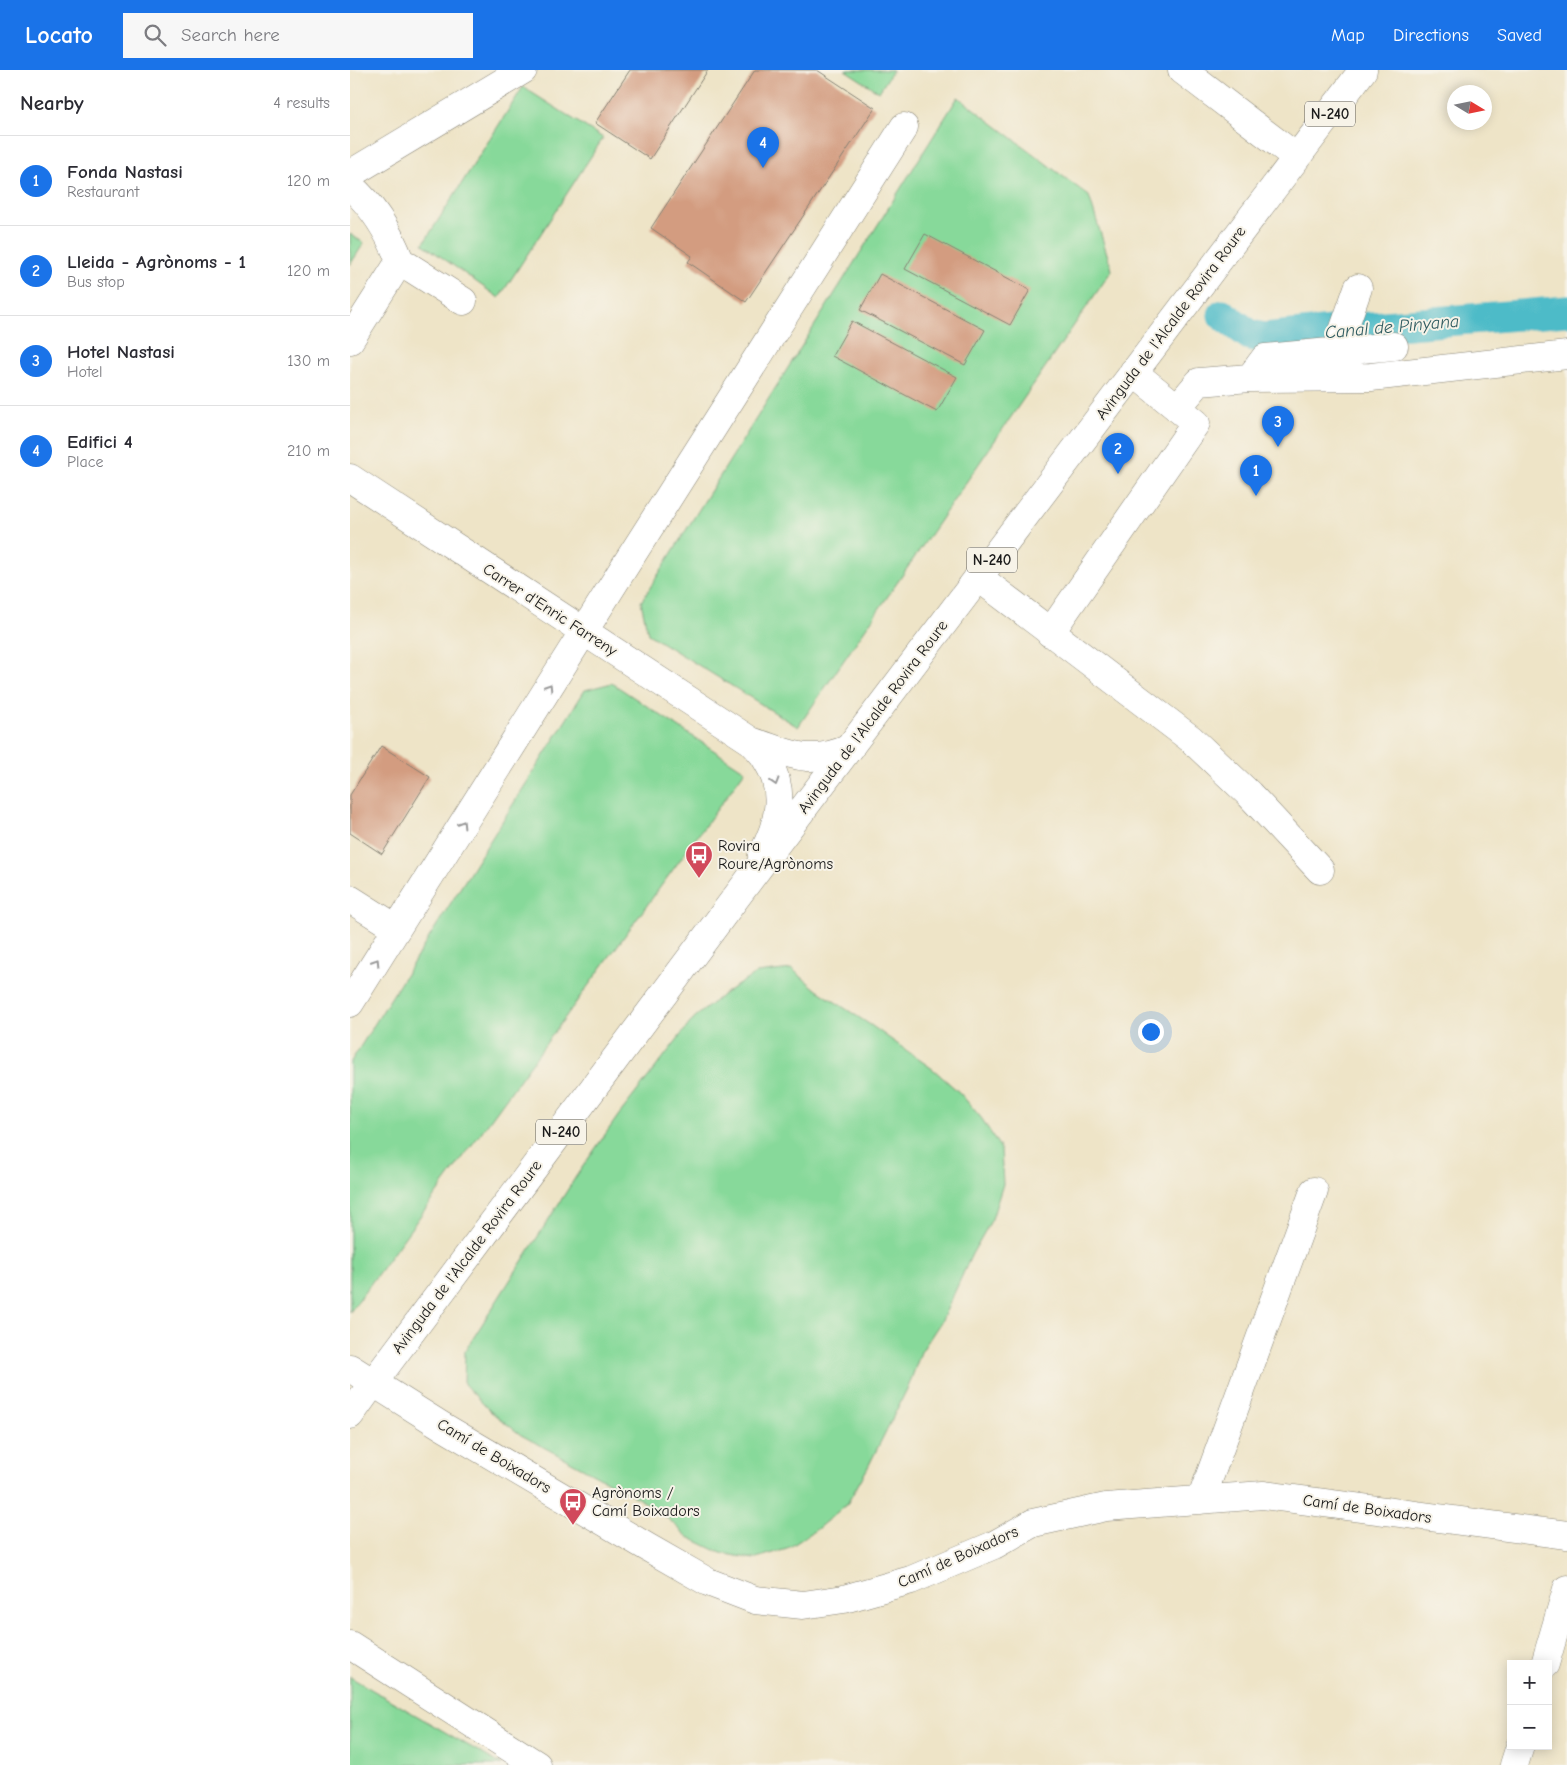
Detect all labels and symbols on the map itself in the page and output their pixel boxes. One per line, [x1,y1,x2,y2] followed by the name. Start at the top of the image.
[1447,85,1492,130] north arrow
[1305,102,1355,126] road number: N-240
[747,127,779,168] pin: 4
[1092,223,1250,423] street label: Avinguda de l'Alcalde Rovira Roure
[1324,311,1460,343] water label: Canal de Pinyana
[1262,406,1294,447] pin: 3
[1102,433,1134,474] pin: 2
[1240,455,1272,496] pin: 1
[967,548,1017,572] road number: N-240
[480,560,621,661] street label: Carrer d'Enric Farreny
[794,617,952,817] street label: Avinguda de l'Alcalde Rovira Roure
[543,683,552,692] one-way arrow
[770,777,780,786] one-way arrow
[456,821,466,830] one-way arrow
[718,837,834,873] place label: Rovira Roure/Agrònoms
[684,840,714,879] bus stop icon: Rovira Roure/Agrònoms
[369,958,379,967] one-way arrow
[1138,1019,1164,1045] your location
[536,1120,586,1144] road number: N-240
[388,1157,546,1357] street label: Avinguda de l'Alcalde Rovira Roure
[434,1415,554,1497] street label: Camí de Boixadors
[592,1484,700,1520] place label: Agrònoms / Camí Boixadors
[558,1487,588,1526] bus stop icon: Agrònoms / Camí Boixadors
[1302,1491,1433,1527] street label: Camí de Boixadors
[895,1522,1021,1592] street label: Camí de Boixadors

